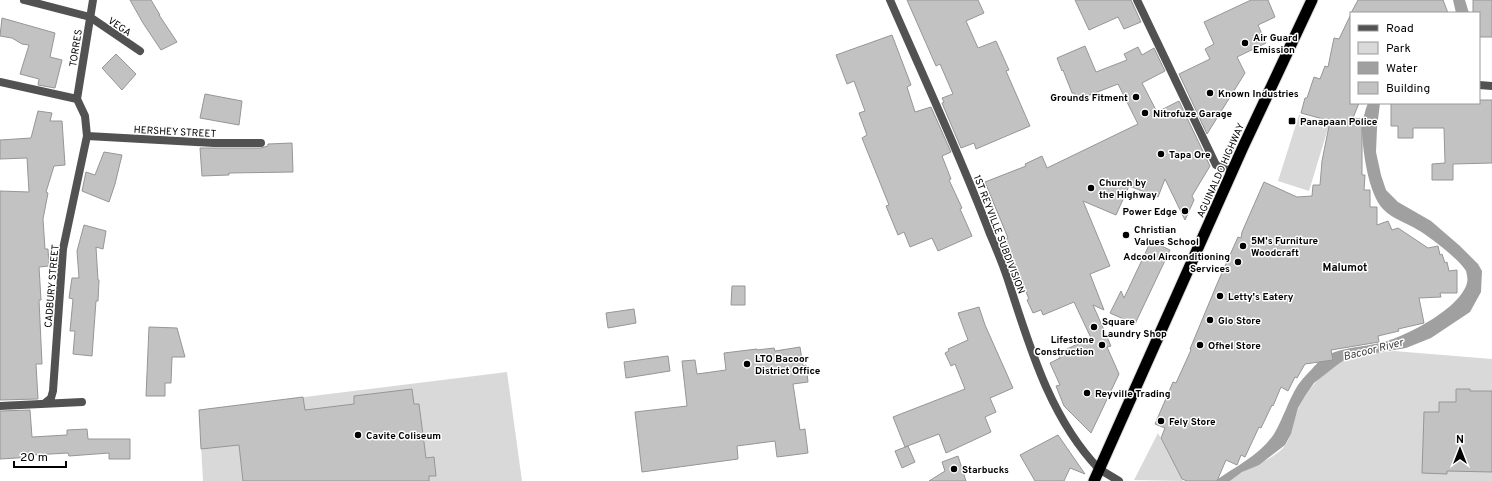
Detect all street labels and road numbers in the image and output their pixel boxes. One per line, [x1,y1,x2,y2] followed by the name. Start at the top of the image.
[105,15,134,40] street label: VEGA
[67,29,86,68] street label: TORRES
[1195,121,1248,220] street label: AGUINALDO HIGHWAY
[133,124,217,141] street label: HERSHEY STREET
[970,173,1027,296] street label: 1ST REYVILLE SUBDIVISION
[42,244,63,328] street label: CADBURY STREET

